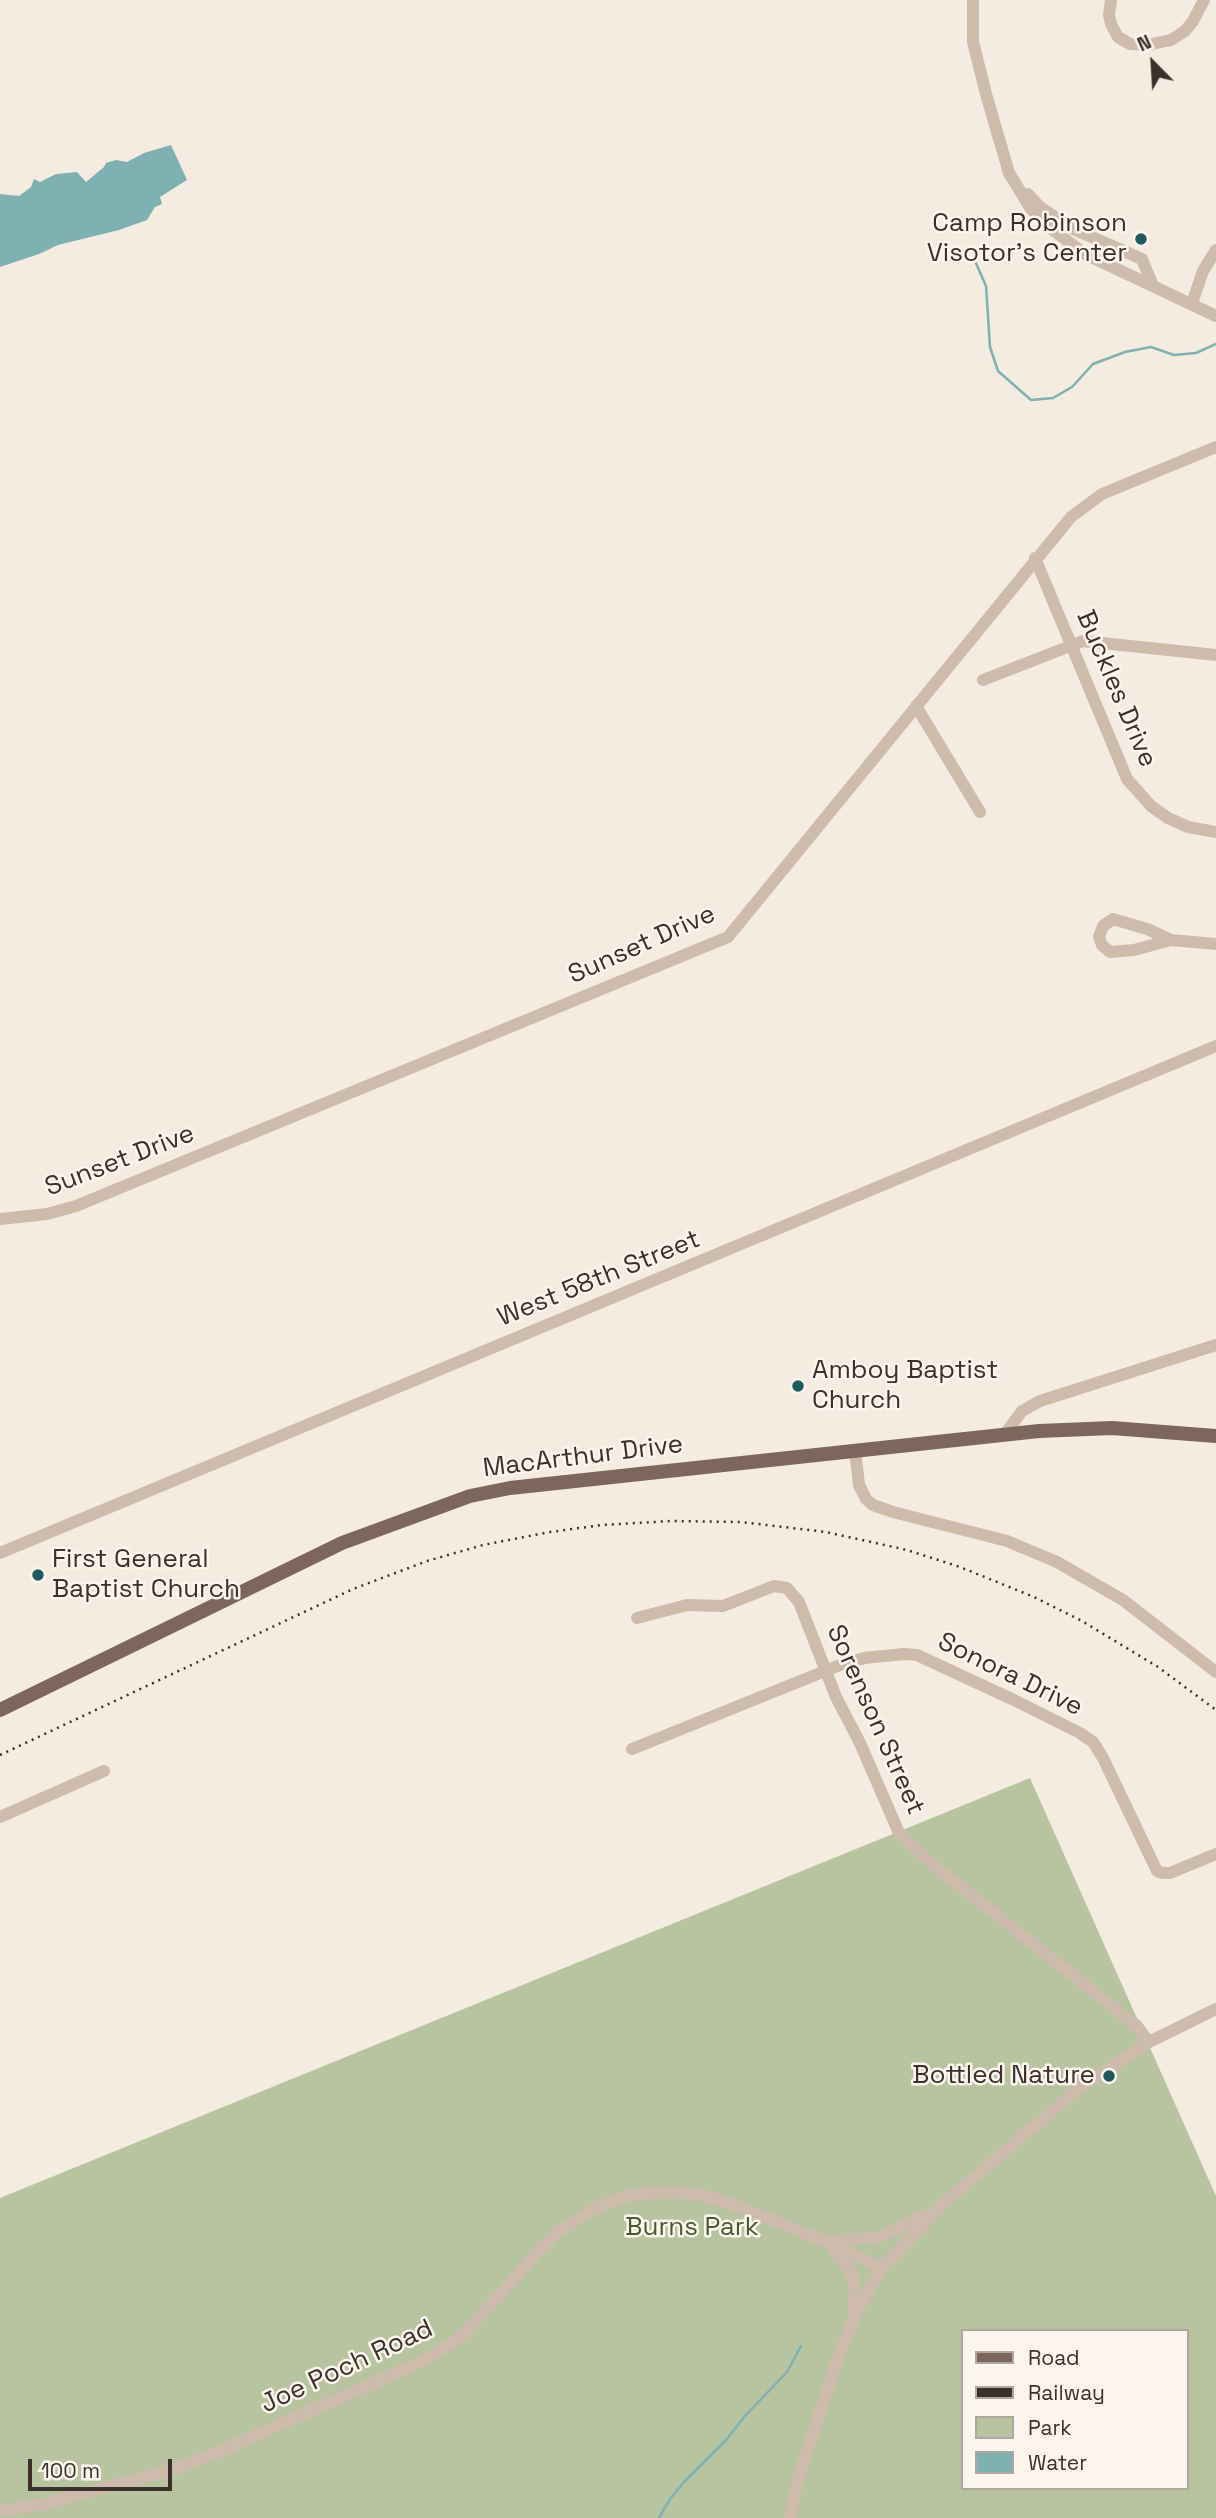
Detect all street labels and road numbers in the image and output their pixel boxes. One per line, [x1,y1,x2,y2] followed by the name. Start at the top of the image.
[1069,606,1163,772] street label: Buckles Drive
[564,899,720,991] street label: Sunset Drive
[41,1118,199,1204] street label: Sunset Drive
[493,1224,705,1334] street label: West 58th Street
[481,1429,685,1485] street label: MacArthur Drive
[819,1620,931,1820] street label: Sorenson Street
[932,1627,1088,1723] street label: Sonora Drive
[256,2314,438,2420] street label: Joe Poch Road

